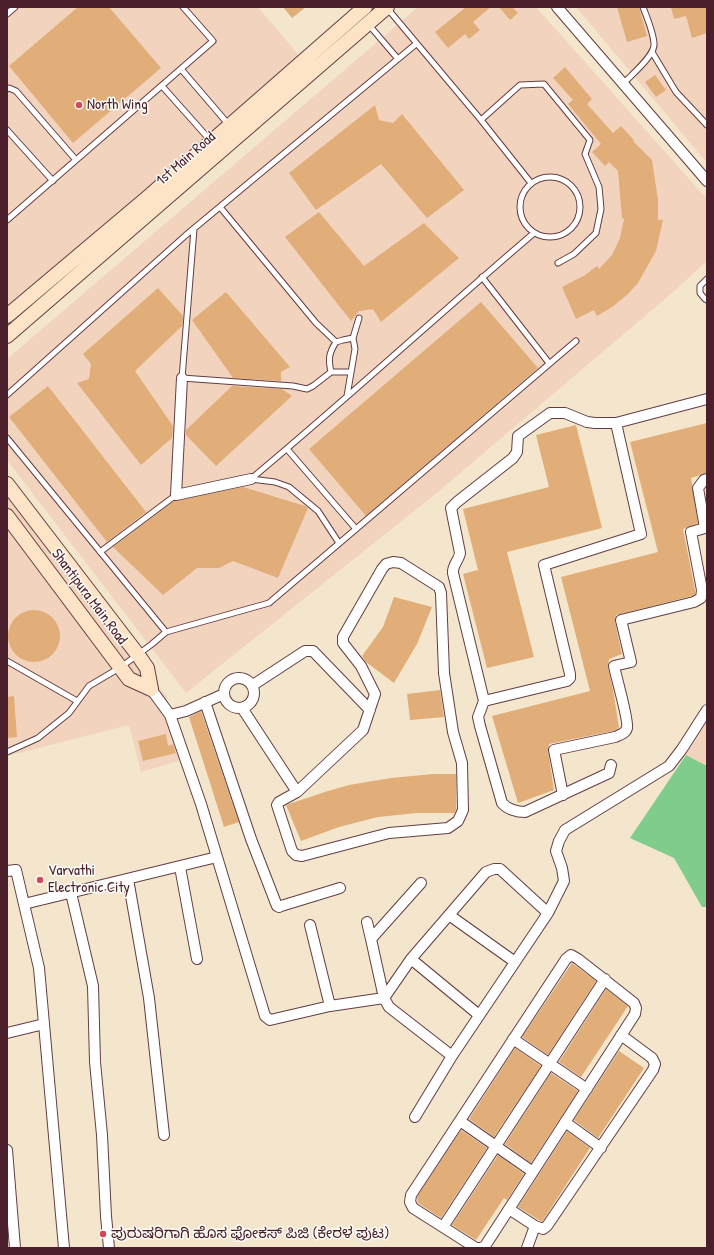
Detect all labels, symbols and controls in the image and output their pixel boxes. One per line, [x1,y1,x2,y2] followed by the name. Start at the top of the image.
[87,96,148,114] place label: North Wing
[74,100,84,110] marker: North Wing
[153,128,219,190] street label: 1st Main Road
[47,546,131,648] street label: Shantipura Main Road
[48,862,130,897] place label: Varvathi Electronic City
[35,875,45,885] marker: Varvathi Electronic City
[111,1225,389,1243] place label: ಪುರುಷರಿಗಾಗಿ ಹೊಸ ಫೋಕಸ್ ಪಿಜಿ (ಕೇರಳ ಪುಟ)
[98,1229,108,1239] marker: ಪುರುಷರಿಗಾಗಿ ಹೊಸ ಫೋಕಸ್ ಪಿಜಿ (ಕೇರಳ ಪುಟ)

